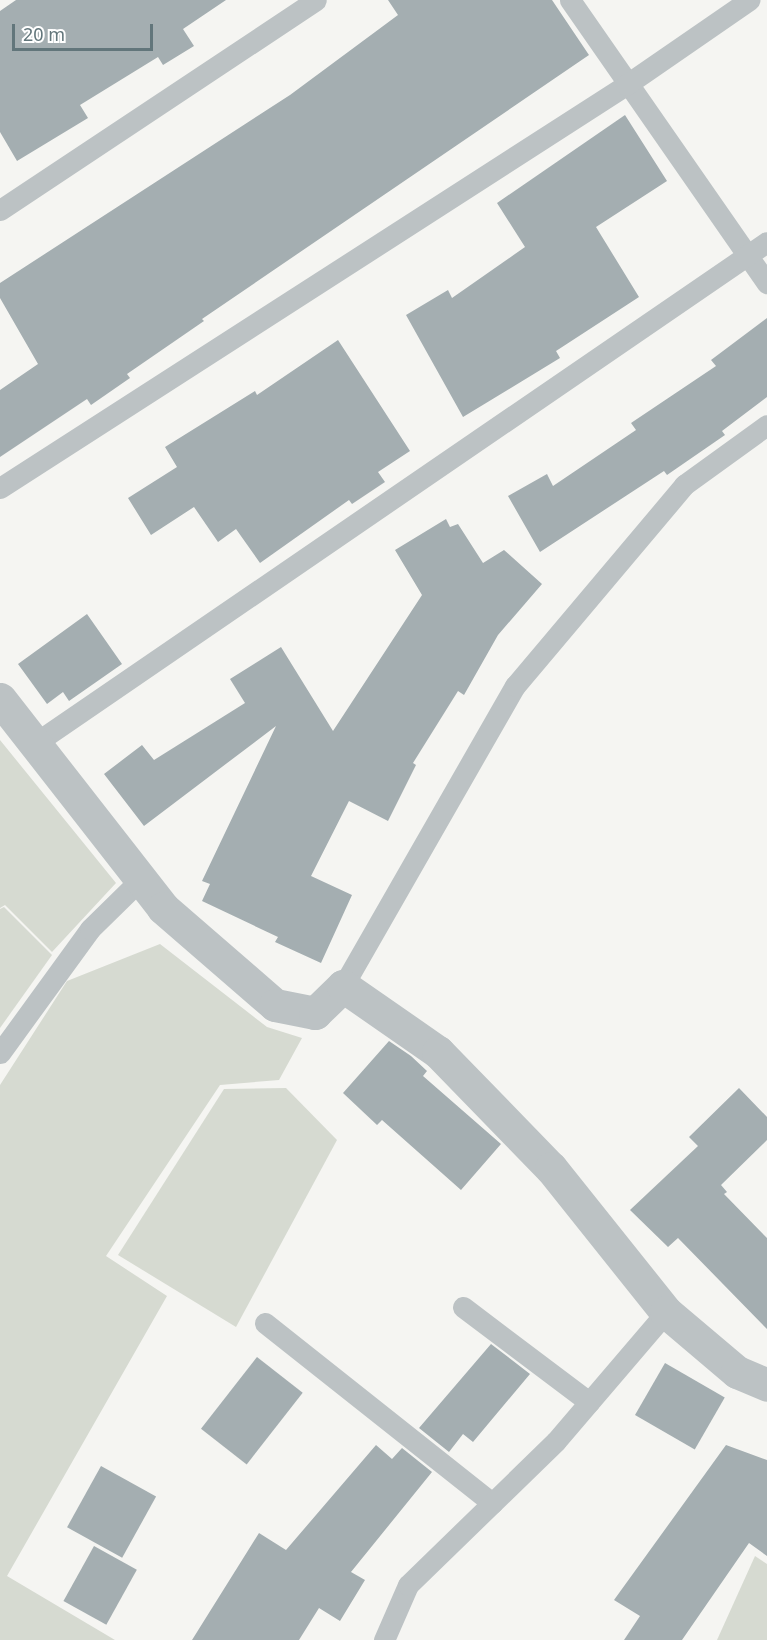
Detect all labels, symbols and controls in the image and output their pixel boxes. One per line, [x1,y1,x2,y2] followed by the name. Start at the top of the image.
[15,12,156,50] scale bar
[23,22,65,46] text: 20 m

